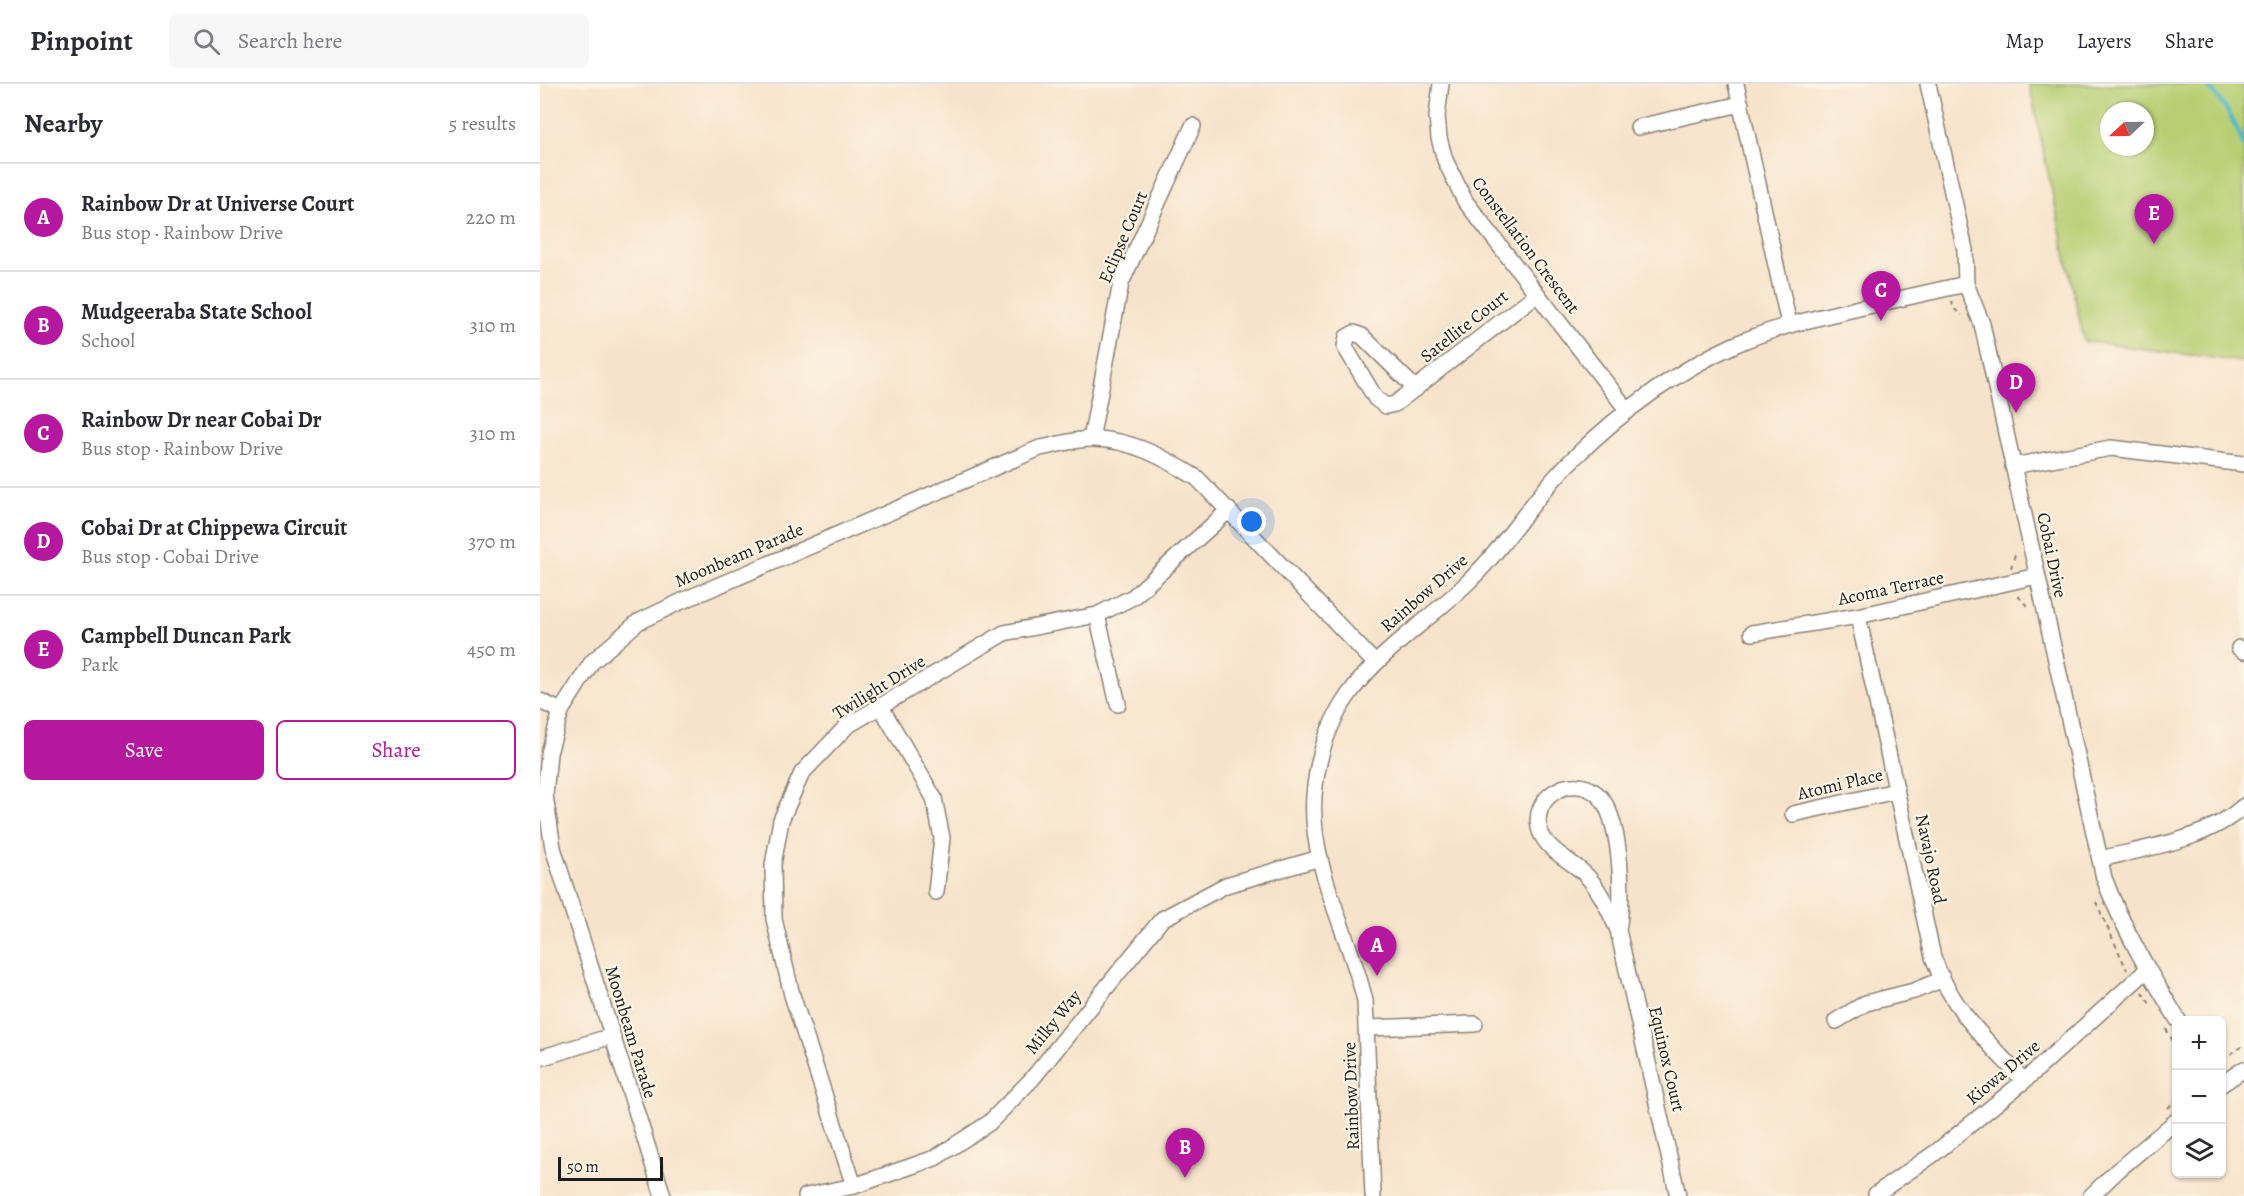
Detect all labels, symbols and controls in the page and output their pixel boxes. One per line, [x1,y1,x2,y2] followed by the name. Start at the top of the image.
[169,14,589,68] search box
[30,22,133,60] text: Pinpoint
[190,25,223,58] icon: search
[238,26,342,56] text: Search here
[2005,27,2044,55] text: Map
[2077,27,2132,55] text: Layers
[2165,27,2214,55] text: Share
[2100,102,2154,156] north arrow
[24,106,103,141] text: Nearby
[449,110,516,137] text: 5 results
[1467,172,1585,318] street label: Constellation Crescent
[1093,187,1153,287] street label: Eclipse Court
[81,189,354,219] text: Rainbow Dr at Universe Court
[2134,194,2174,244] pin: E
[37,204,50,231] text: A
[466,204,516,231] text: 220 m
[81,219,283,246] text: Bus stop · Rainbow Drive
[1862,272,1900,321] pin: C
[1415,284,1513,368] street label: Satellite Court
[81,297,312,327] text: Mudgeeraba State School
[37,312,50,339] text: B
[470,312,516,339] text: 310 m
[81,327,135,354] text: School
[1996,364,2036,413] pin: D
[81,405,322,435] text: Rainbow Dr near Cobai Dr
[37,420,50,447] text: C
[470,420,516,447] text: 310 m
[81,435,283,462] text: Bus stop · Rainbow Drive
[1237,507,1266,536] your location
[2031,510,2073,600] street label: Cobai Drive
[81,513,347,543] text: Cobai Dr at Chippewa Circuit
[671,517,807,593] street label: Moonbeam Parade
[37,528,50,555] text: D
[468,528,516,555] text: 370 m
[81,543,259,570] text: Bus stop · Cobai Drive
[1375,548,1473,638] street label: Rainbow Drive
[1835,565,1946,611] street label: Acoma Terrace
[81,621,291,651] text: Campbell Duncan Park
[38,636,49,663] text: E
[467,636,516,663] text: 450 m
[828,649,930,725] street label: Twilight Drive
[81,651,119,678] text: Park
[24,720,264,780] button: Save
[276,720,516,780] button: Share
[1794,763,1885,806] street label: Atomi Place
[1910,812,1952,906] street label: Navajo Road
[1358,926,1396,976] pin: A
[599,963,663,1101] street label: Moonbeam Parade
[1020,984,1087,1059] street label: Milky Way
[1643,1004,1691,1114] street label: Equinox Court
[2172,1016,2226,1178] map controls
[2172,1016,2226,1070] button: +
[1961,1034,2045,1110] street label: Kiowa Drive
[1337,1041,1365,1151] street label: Rainbow Drive
[2172,1070,2226,1124] button: −
[2172,1124,2226,1178] button: layers
[1166,1128,1204,1178] pin: B
[558,1154,663,1182] scale bar
[567,1156,599,1178] text: 50 m

